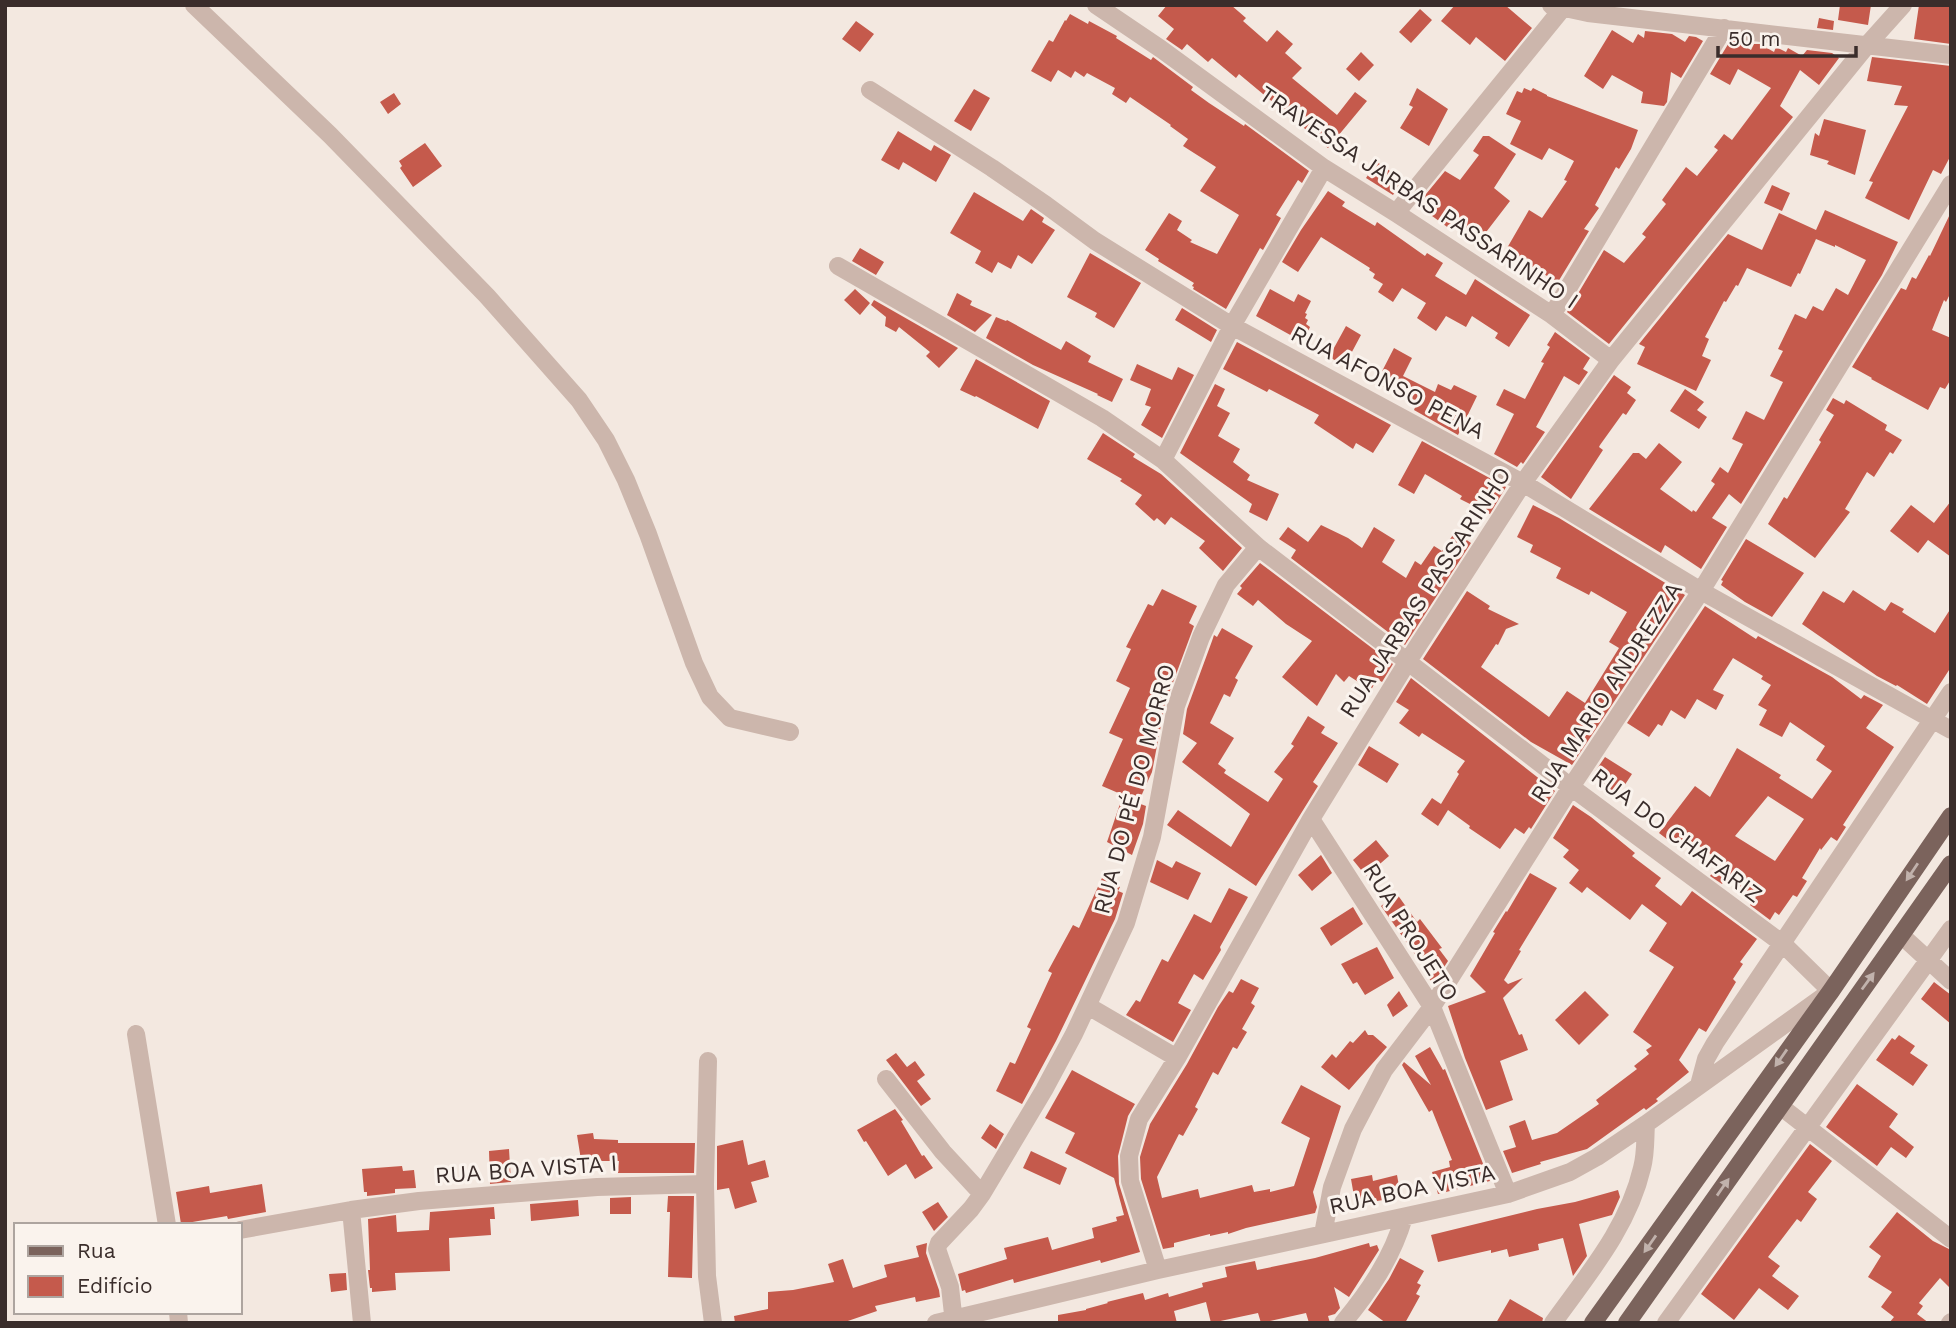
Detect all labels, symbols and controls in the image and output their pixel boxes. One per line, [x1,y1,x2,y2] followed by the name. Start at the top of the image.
[1718,14,1856,58] scale bar
[1728,26,1780,51] text: 50 m
[1254,80,1583,315] street label: TRAVESSA JARBAS PASSARINHO I
[1286,320,1489,445] street label: RUA AFONSO PENA
[1334,462,1517,723] street label: RUA JARBAS PASSARINHO
[1525,577,1688,807] street label: RUA MARIO ANDREZZA
[1088,661,1181,917] street label: RUA DO PÉ DO MORRO
[1586,762,1767,908] street label: RUA DO CHAFARIZ
[1357,858,1464,1006] street label: RUA PROJETO
[1905,863,1919,881] one-way arrow
[1861,972,1875,990] one-way arrow
[1775,1049,1789,1067] one-way arrow
[434,1150,618,1189] street label: RUA BOA VISTA I
[1327,1159,1498,1220] street label: RUA BOA VISTA
[1716,1178,1730,1196] one-way arrow
[14,1223,242,1314] legend
[1643,1235,1657,1253] one-way arrow
[77,1238,116,1263] text: Rua
[77,1273,153,1298] text: Edifício

